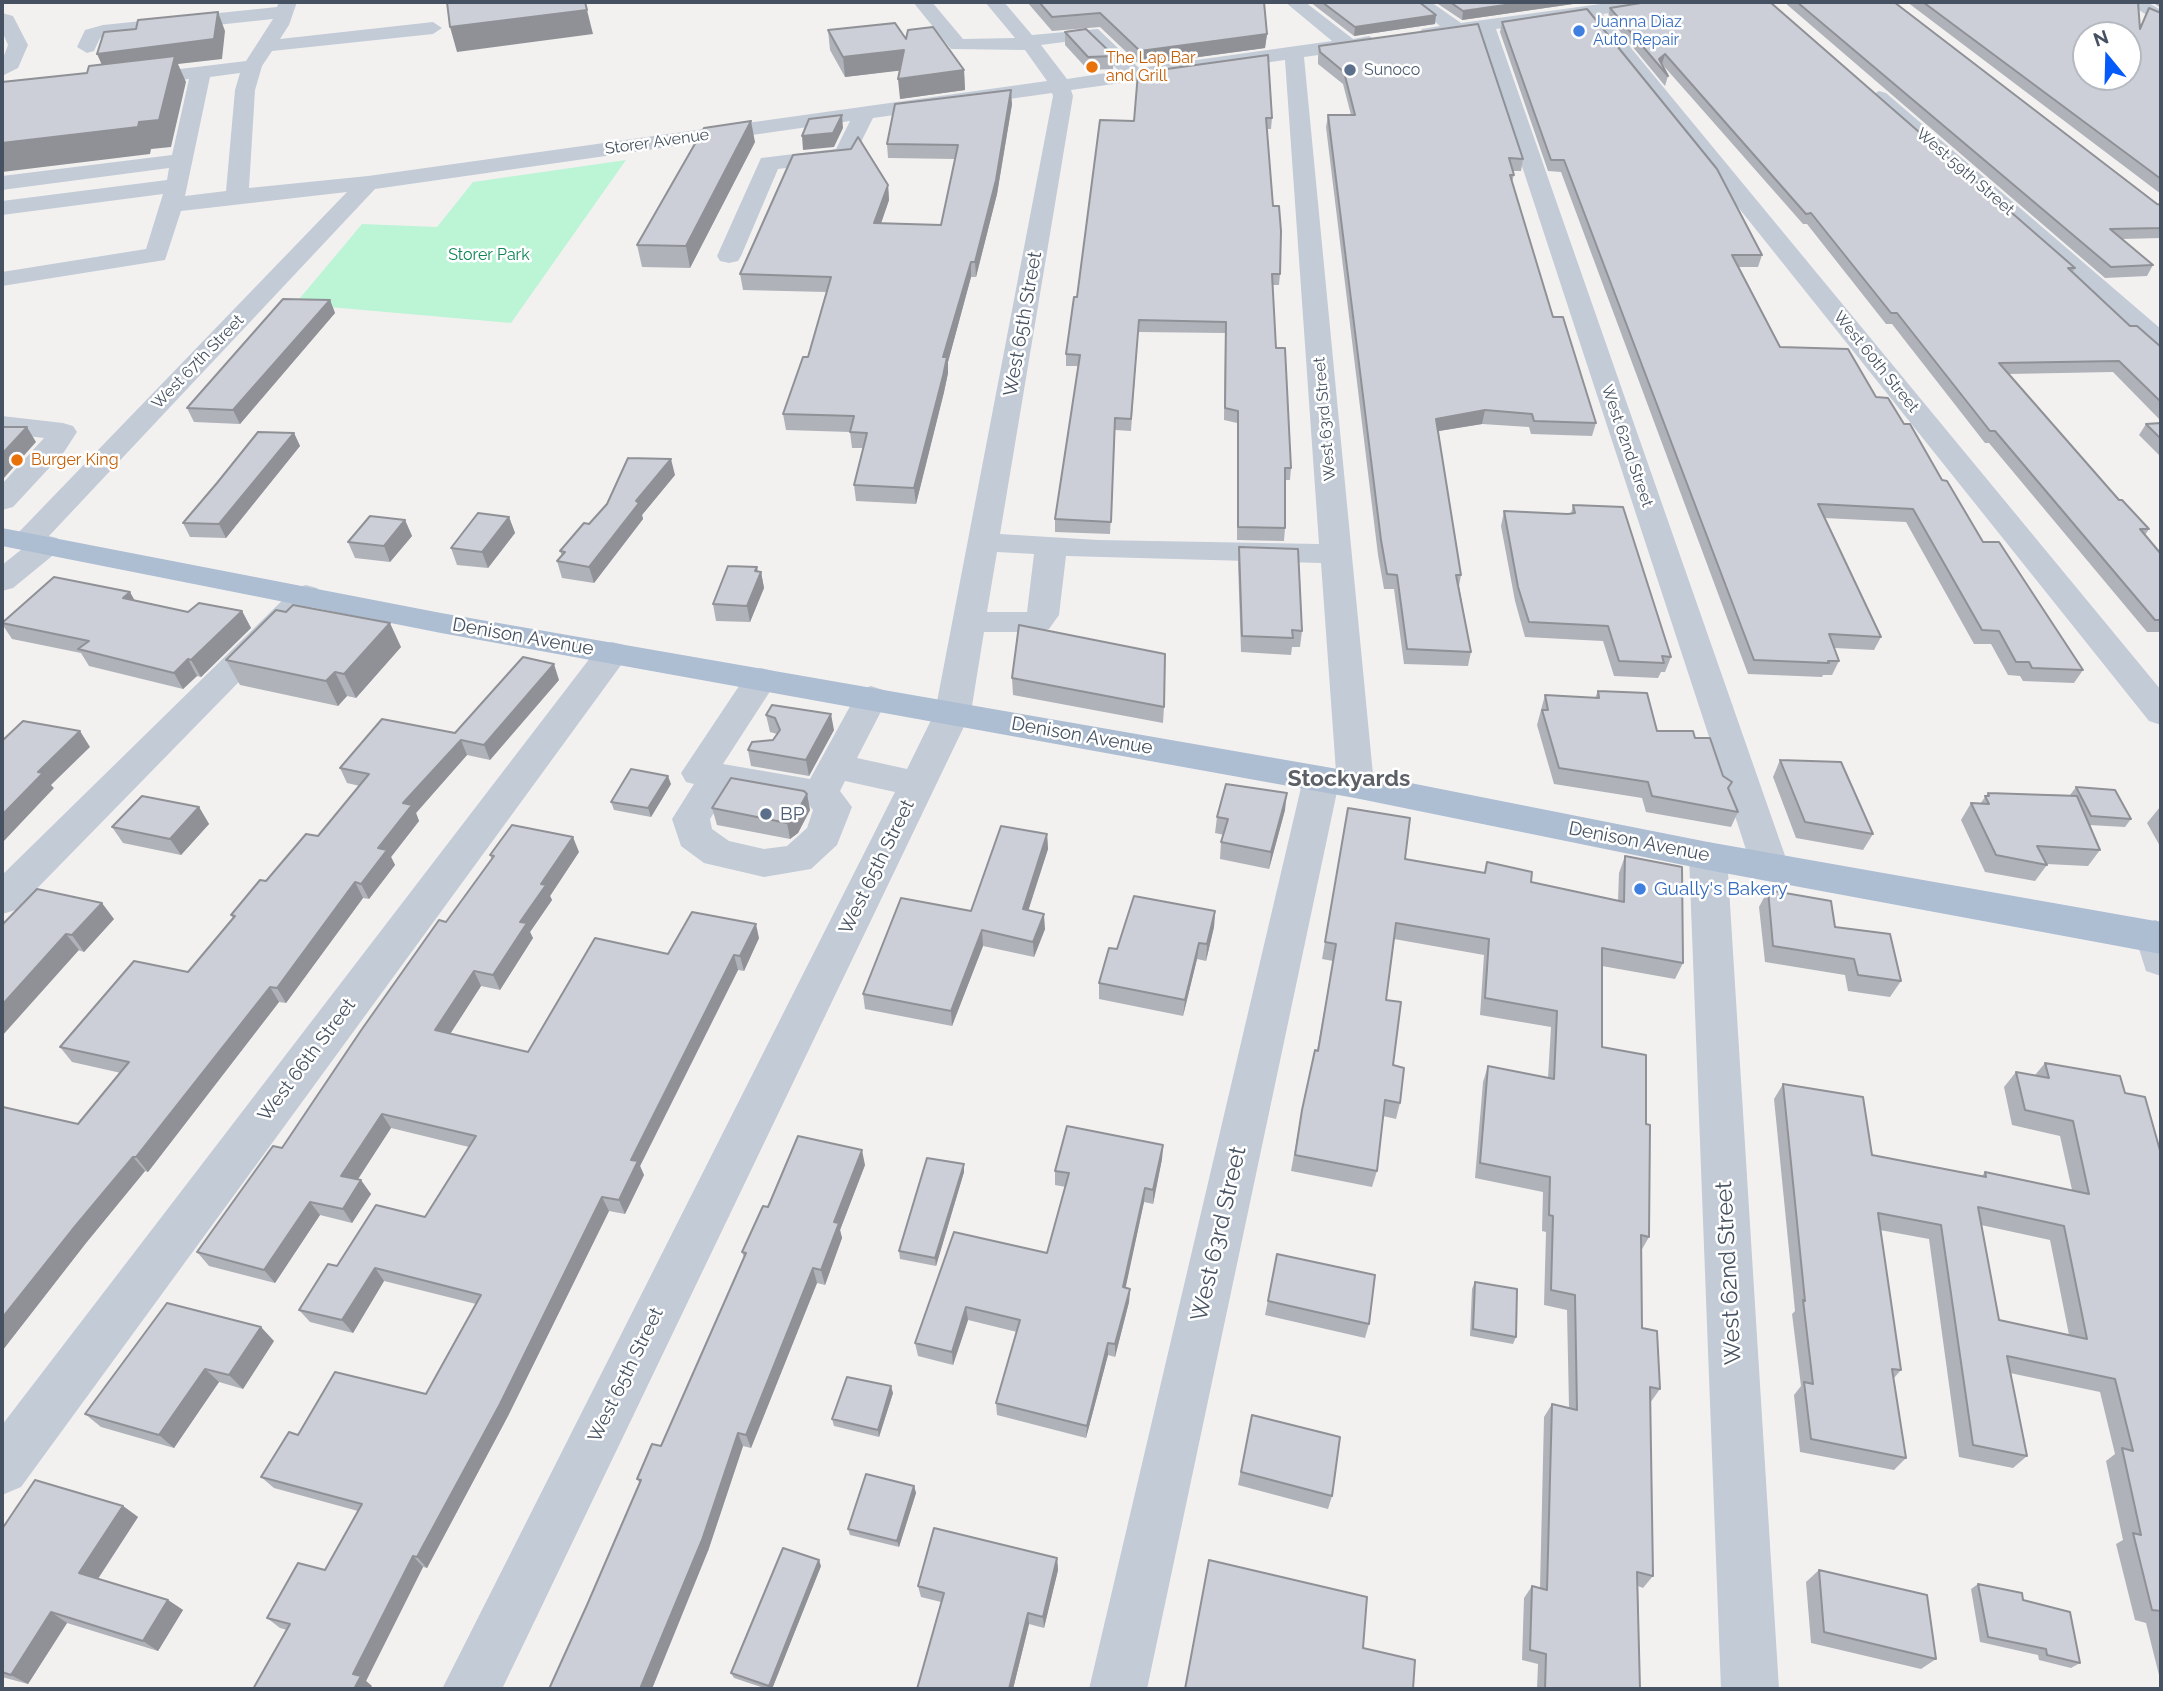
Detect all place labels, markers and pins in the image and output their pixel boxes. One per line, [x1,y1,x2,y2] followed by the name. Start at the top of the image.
[1593,12,1682,50] place label: Juanna Diaz Auto Repair
[1571,23,1587,39] marker: Juanna Diaz Auto Repair
[1106,48,1196,86] place label: The Lap Bar and Grill
[1084,59,1100,75] marker: The Lap Bar and Grill
[1364,60,1420,80] place label: Sunoco
[1342,62,1358,78] marker: Sunoco
[31,450,119,470] place label: Burger King
[9,452,25,468] marker: Burger King
[780,803,804,825] place label: BP
[758,806,774,822] marker: BP
[1654,878,1788,900] place label: Gually's Bakery
[1632,881,1648,897] marker: Gually's Bakery

